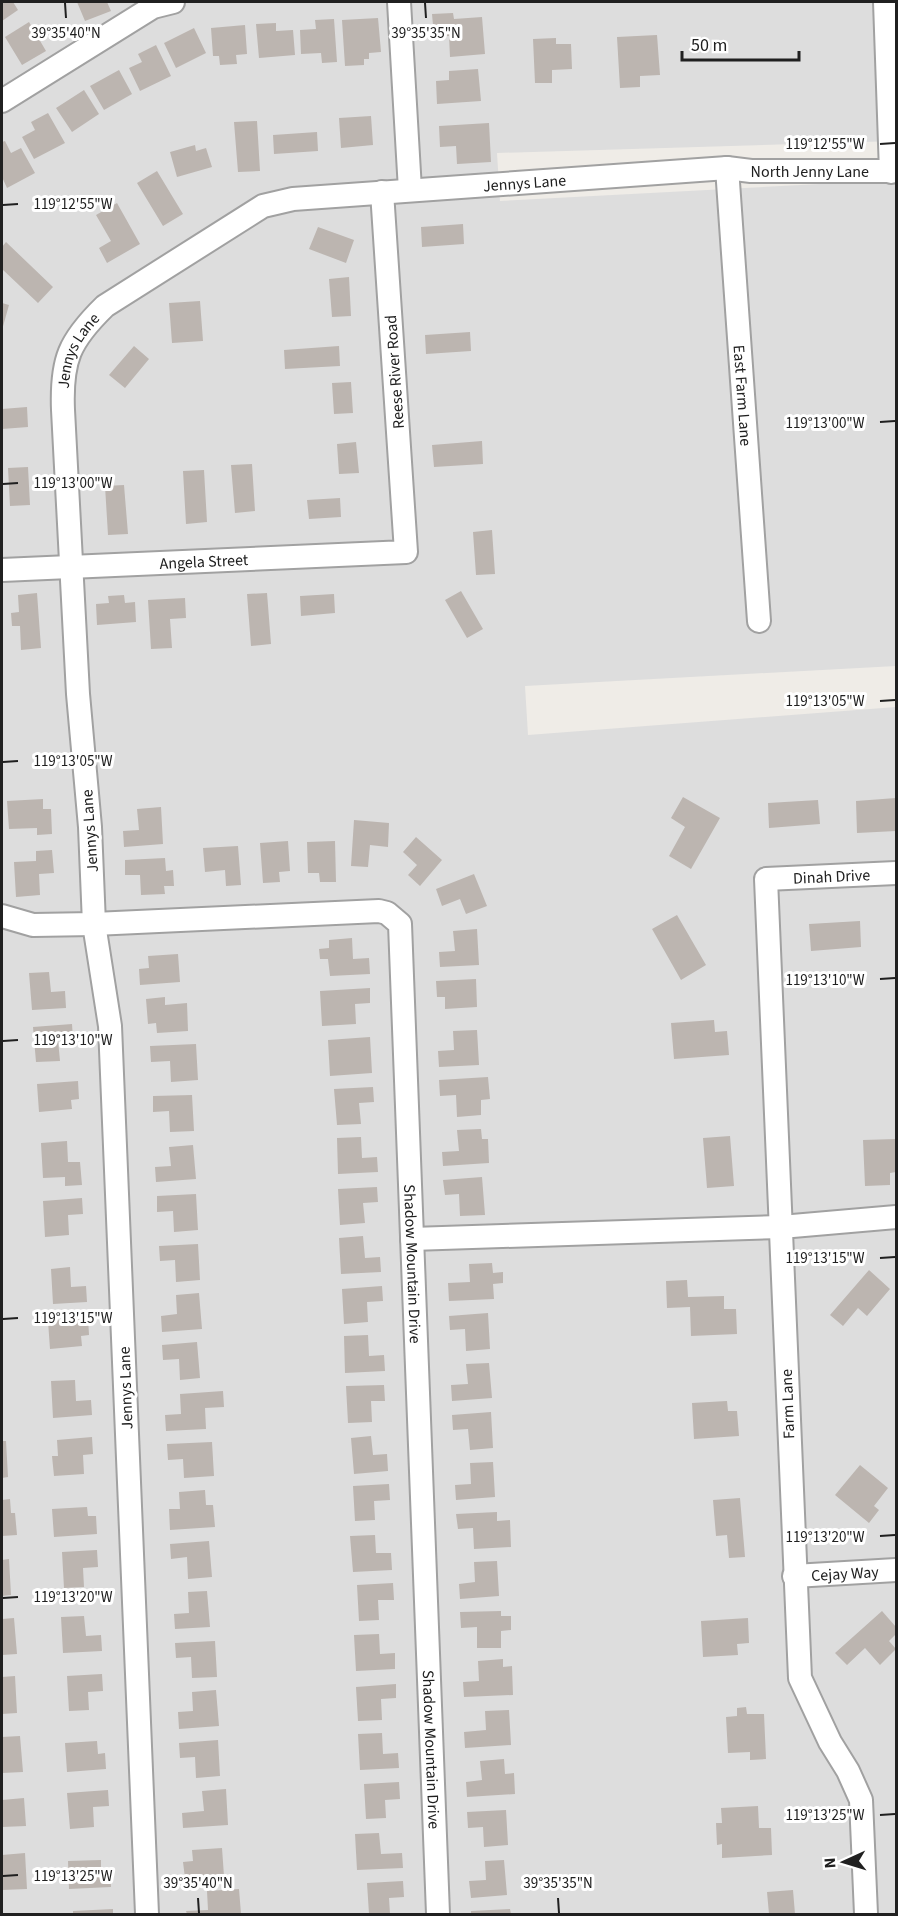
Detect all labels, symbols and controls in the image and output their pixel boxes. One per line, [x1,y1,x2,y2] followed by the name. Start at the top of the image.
[31,23,101,44] text: 39°35'40"N
[391,23,461,44] text: 39°35'35"N
[682,24,799,62] scale bar
[691,33,727,58] text: 50 m
[785,134,865,155] text: 119°12'55"W
[751,161,869,183] street label: North Jenny Lane
[482,170,567,197] street label: Jennys Lane
[33,194,113,215] text: 119°12'55"W
[53,308,105,389] street label: Jennys Lane
[380,314,410,430] street label: Reese River Road
[728,344,757,447] street label: East Farm Lane
[785,413,865,434] text: 119°13'00"W
[33,473,113,494] text: 119°13'00"W
[159,549,249,575] street label: Angela Street
[785,691,865,712] text: 119°13'05"W
[33,751,113,772] text: 119°13'05"W
[76,789,104,873] street label: Jennys Lane
[792,864,871,890] street label: Dinah Drive
[785,970,865,991] text: 119°13'10"W
[33,1030,113,1051] text: 119°13'10"W
[398,1184,426,1344] street label: Shadow Mountain Drive
[785,1248,865,1269] text: 119°13'15"W
[33,1308,113,1329] text: 119°13'15"W
[114,1346,138,1430] street label: Jennys Lane
[776,1369,800,1439] street label: Farm Lane
[785,1527,865,1548] text: 119°13'20"W
[811,1561,880,1587] street label: Cejay Way
[33,1587,113,1608] text: 119°13'20"W
[417,1670,445,1830] street label: Shadow Mountain Drive
[785,1805,865,1826] text: 119°13'25"W
[814,1832,874,1892] north arrow
[819,1857,841,1869] text: N
[33,1866,113,1887] text: 119°13'25"W
[163,1873,233,1894] text: 39°35'40"N
[523,1873,593,1894] text: 39°35'35"N

